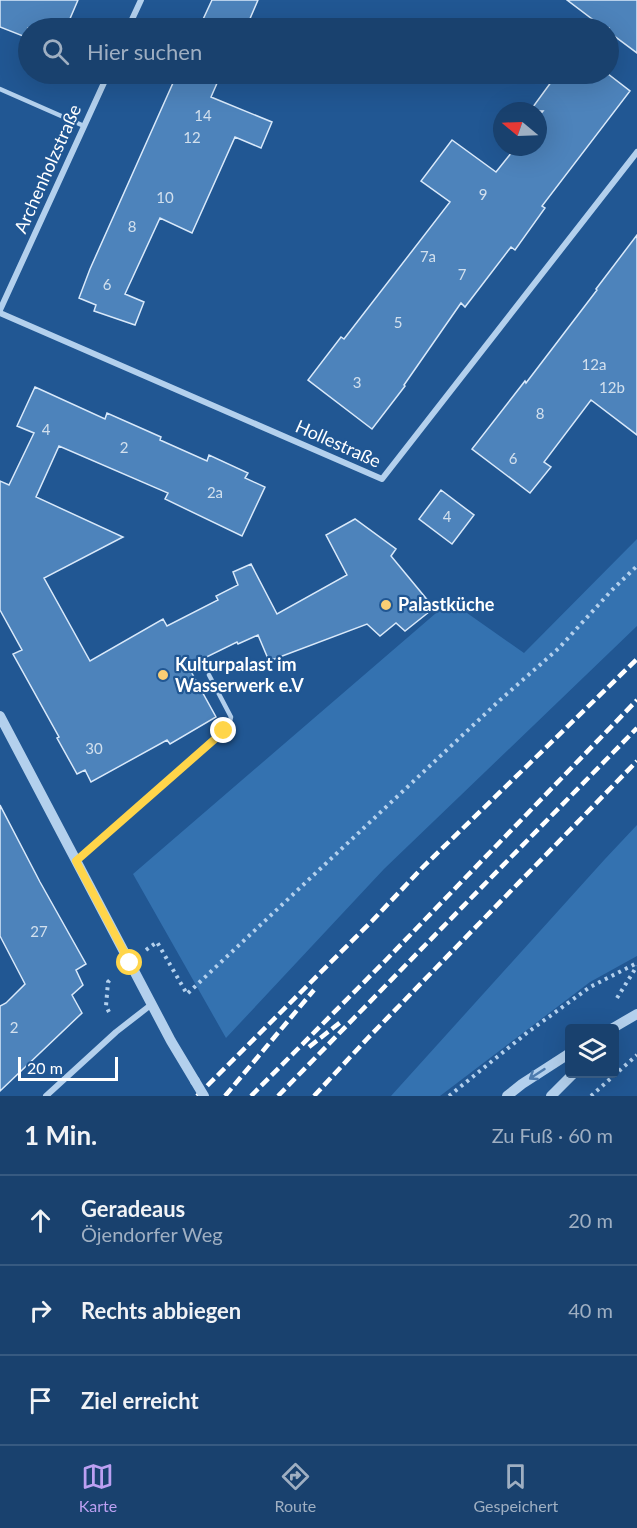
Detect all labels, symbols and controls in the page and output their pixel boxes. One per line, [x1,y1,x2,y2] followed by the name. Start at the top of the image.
[18,18,619,84] search box
[39,35,72,68] icon: search
[87,38,202,65] text: Hier suchen
[9,101,85,236] street label: Archenholzstraße
[493,102,547,156] north arrow
[194,106,212,124] house number: 14
[183,128,201,146] house number: 12
[479,185,487,203] house number: 9
[156,188,174,206] house number: 10
[128,217,136,235] house number: 8
[420,247,436,265] house number: 7a
[458,265,467,283] house number: 7
[103,275,112,293] house number: 6
[394,313,402,331] house number: 5
[582,355,606,373] house number: 12a
[353,373,361,391] house number: 3
[599,378,625,396] house number: 12b
[536,404,544,422] house number: 8
[292,414,385,472] street label: Hollestraße
[42,420,51,438] house number: 4
[120,438,128,456] house number: 2
[509,449,518,467] house number: 6
[207,483,223,501] house number: 2a
[443,507,452,525] house number: 4
[398,593,495,615] place label: Palastküche
[379,598,393,612] marker: Palastküche
[175,653,304,696] place label: Kulturpalast im Wasserwerk e.V
[156,668,170,682] marker: Kulturpalast im Wasserwerk e.V
[210,717,236,743] route end
[85,739,103,757] house number: 30
[30,922,48,940] house number: 27
[116,949,142,975] route start
[10,1018,18,1036] house number: 2
[565,1024,619,1078] map controls
[565,1024,619,1078] button: layers
[18,1054,118,1082] scale bar
[27,1058,63,1077] text: 20 m
[529,1067,546,1080] one-way arrow
[24,1119,97,1151] text: 1 Min.
[492,1123,613,1147] text: Zu Fuß · 60 m
[81,1195,185,1222] text: Geradeaus
[24,1204,57,1237] icon: ahead
[568,1208,613,1232] text: 20 m
[81,1222,223,1246] text: Öjendorfer Weg
[24,1294,57,1327] icon: right
[81,1297,241,1324] text: Rechts abbiegen
[568,1298,613,1322] text: 40 m
[24,1384,57,1417] icon: arrive
[81,1387,199,1414] text: Ziel erreicht
[79,1460,117,1515] tab: Karte
[275,1460,316,1515] tab: Route
[473,1460,558,1515] tab: Gespeichert

